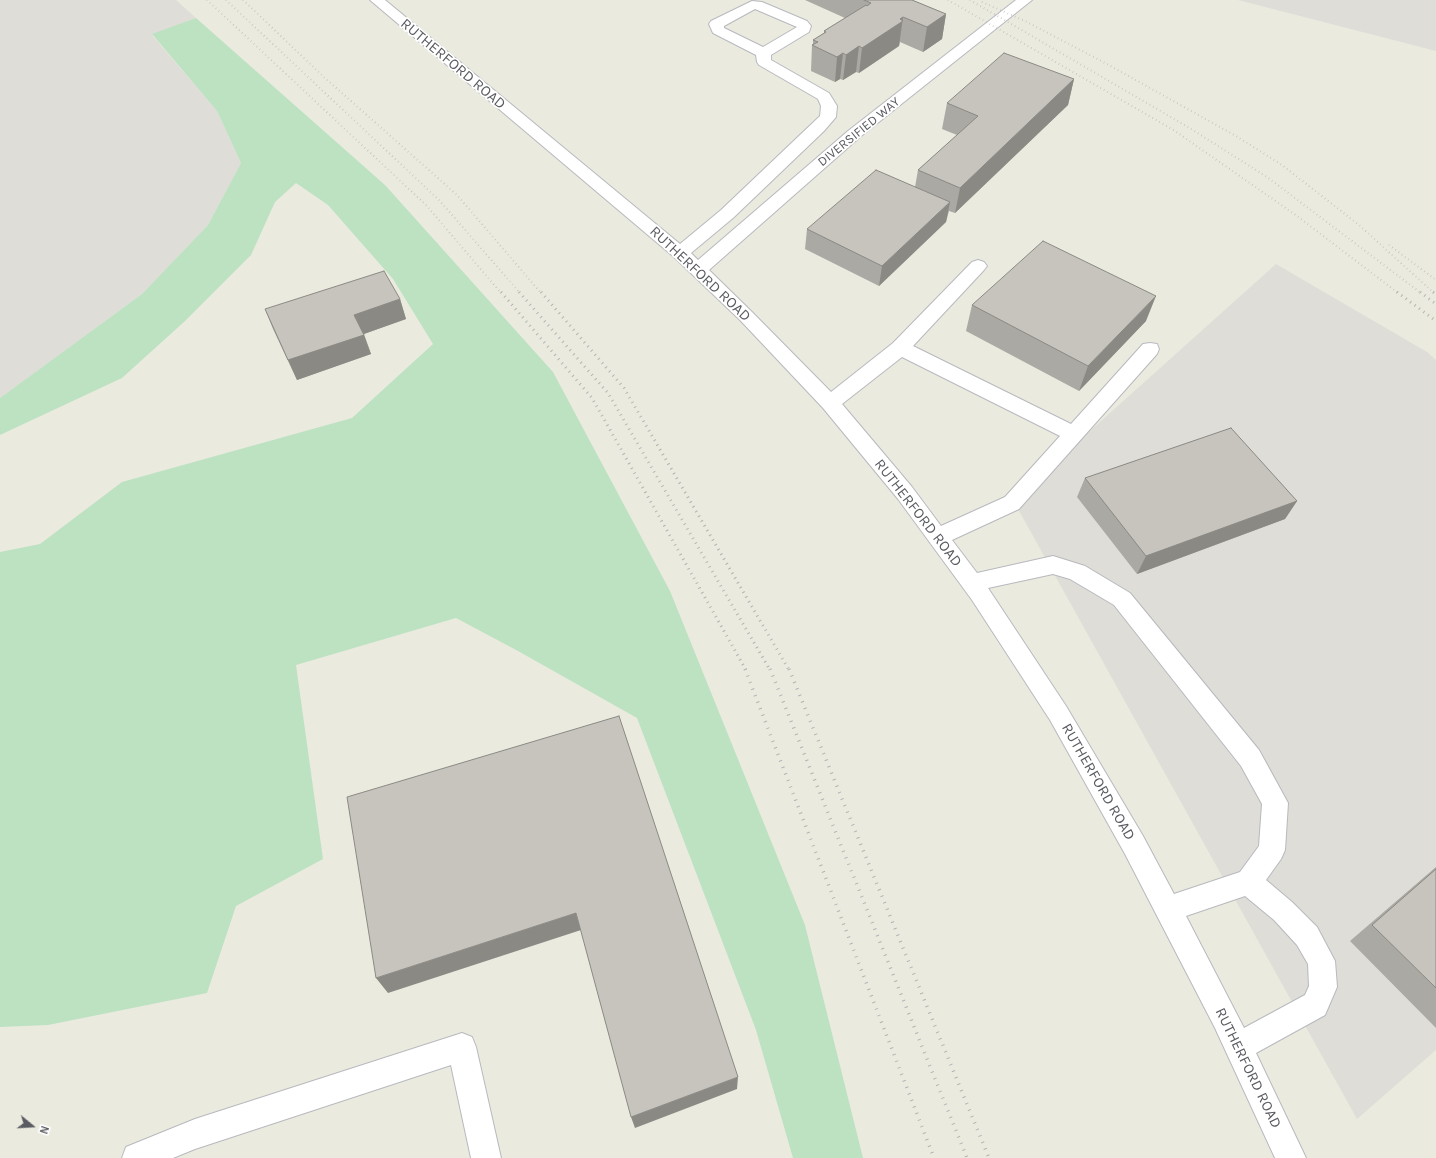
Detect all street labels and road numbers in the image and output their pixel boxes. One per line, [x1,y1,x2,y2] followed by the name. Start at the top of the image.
[397,15,509,113] street label: RUTHERFORD ROAD
[815,94,903,170] street label: DIVERSIFIED WAY
[646,223,754,325] street label: RUTHERFORD ROAD
[870,456,966,570] street label: RUTHERFORD ROAD
[1057,720,1139,844] street label: RUTHERFORD ROAD
[1211,1005,1285,1131] street label: RUTHERFORD ROAD

